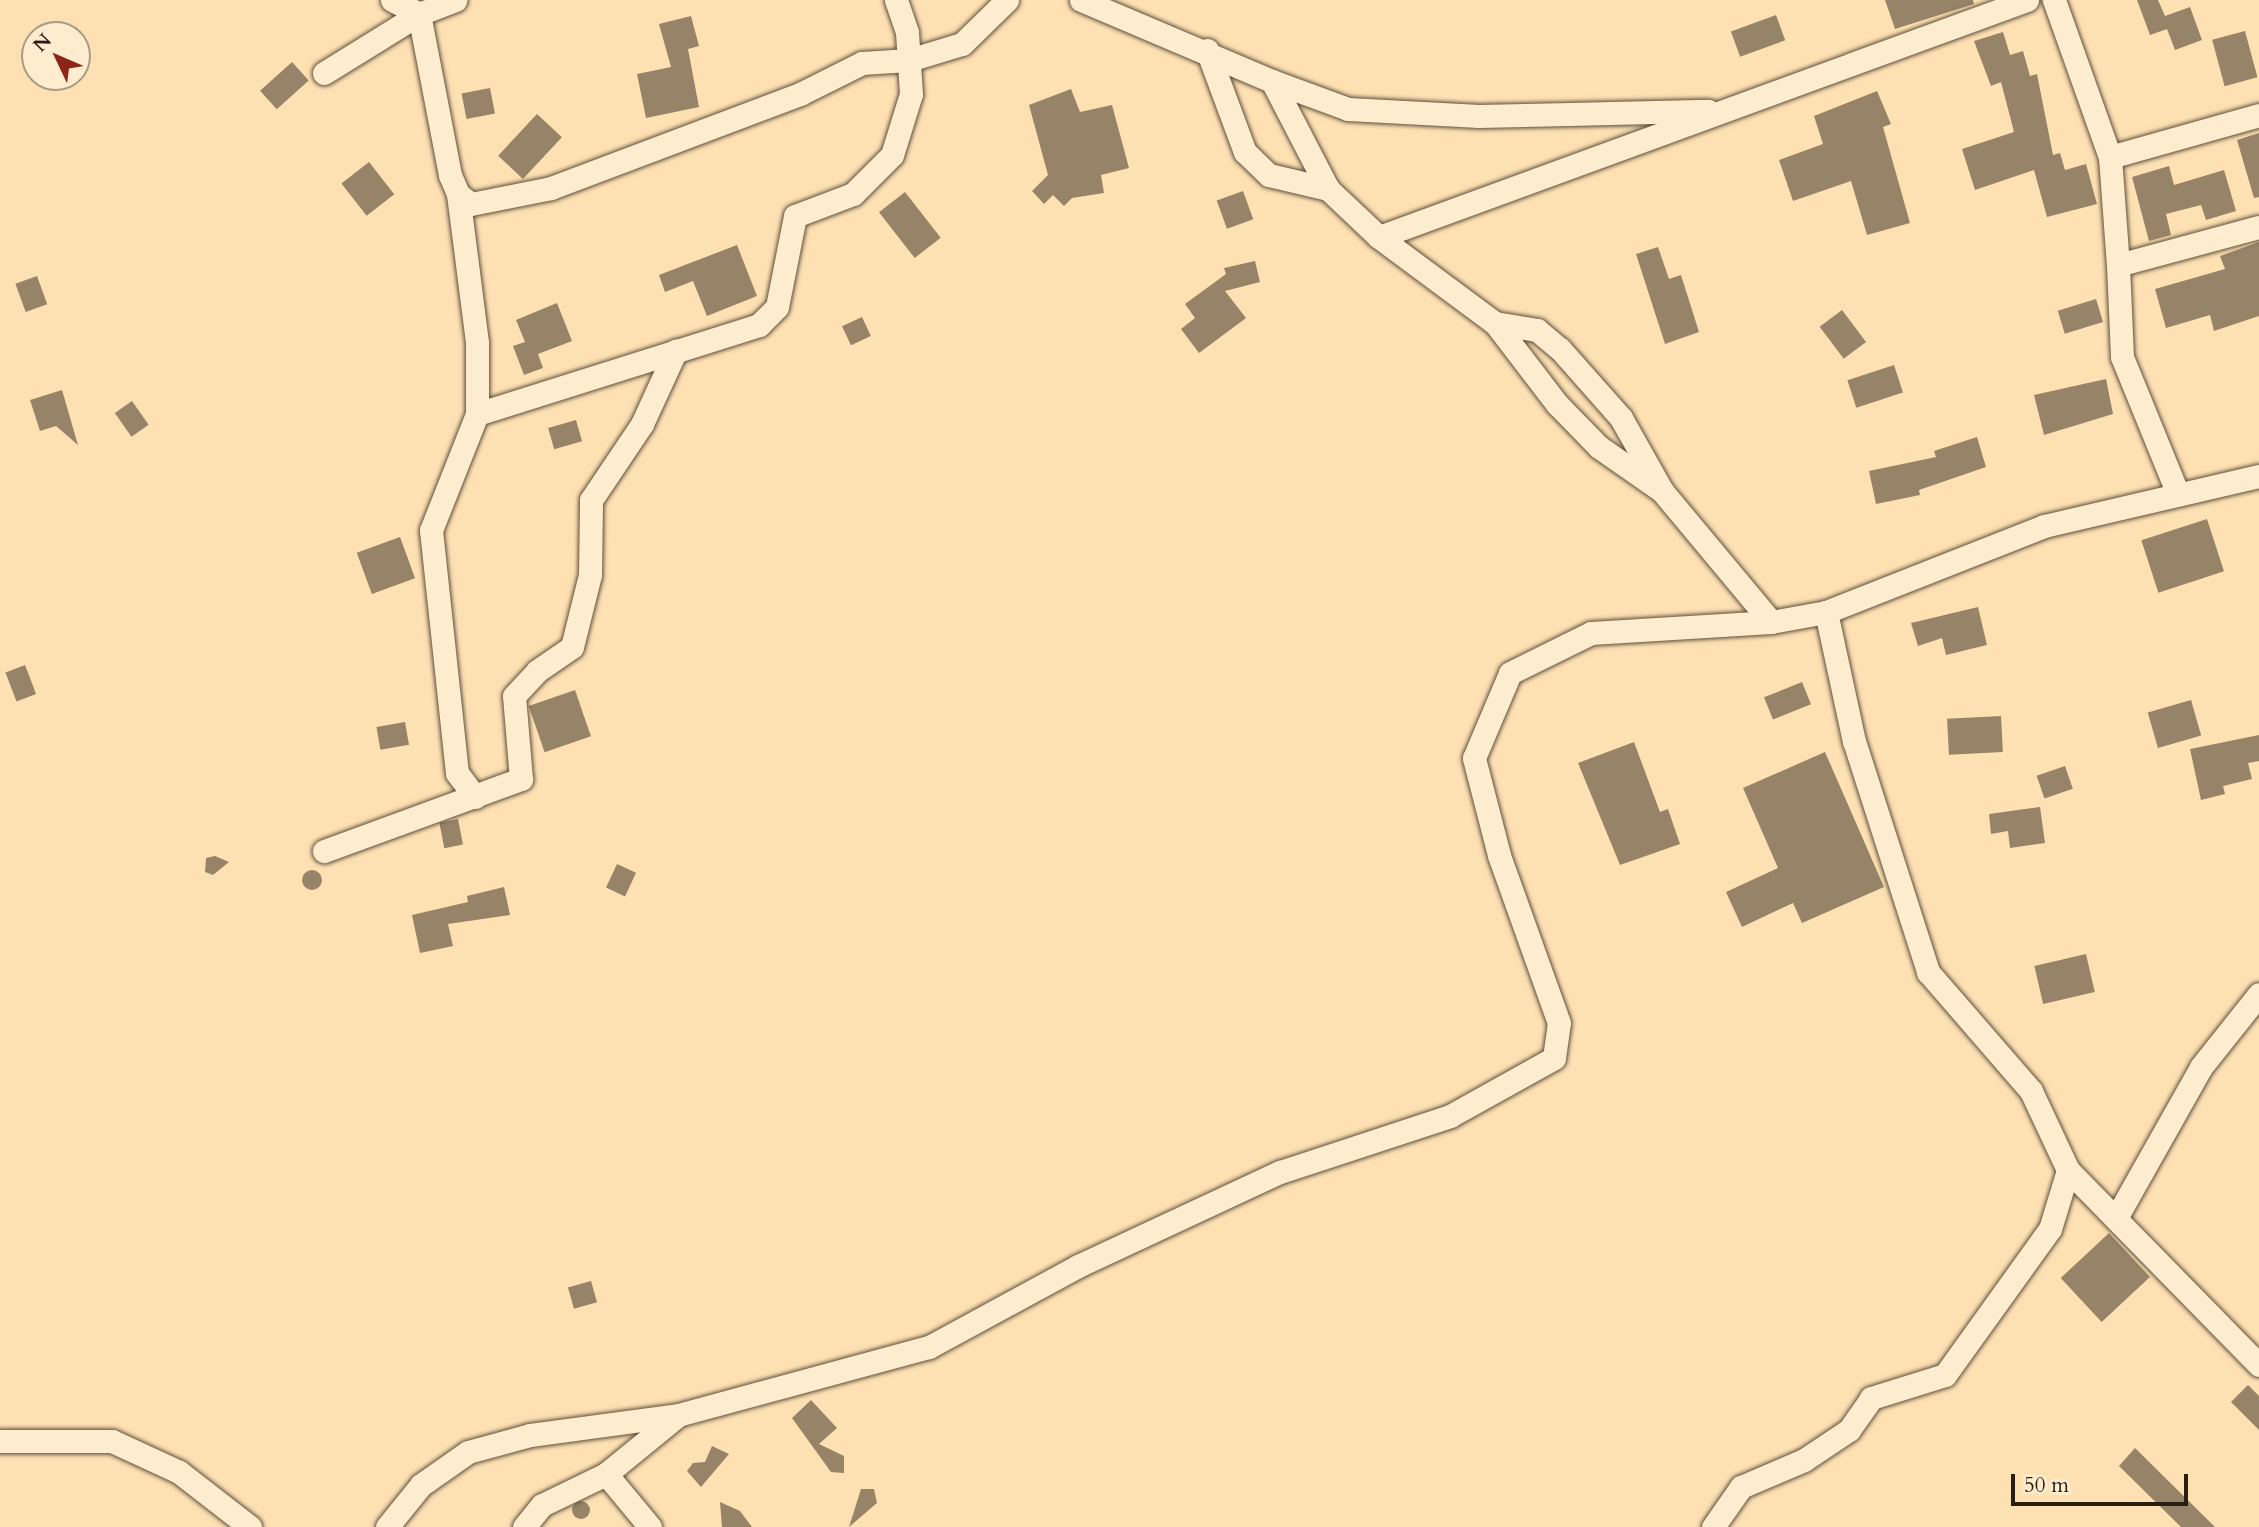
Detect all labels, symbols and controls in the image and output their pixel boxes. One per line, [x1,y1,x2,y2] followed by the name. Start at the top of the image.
[21,21,91,91] north arrow
[27,28,57,58] text: N
[2014,1460,2191,1504] scale bar
[2024,1471,2069,1500] text: 50 m

